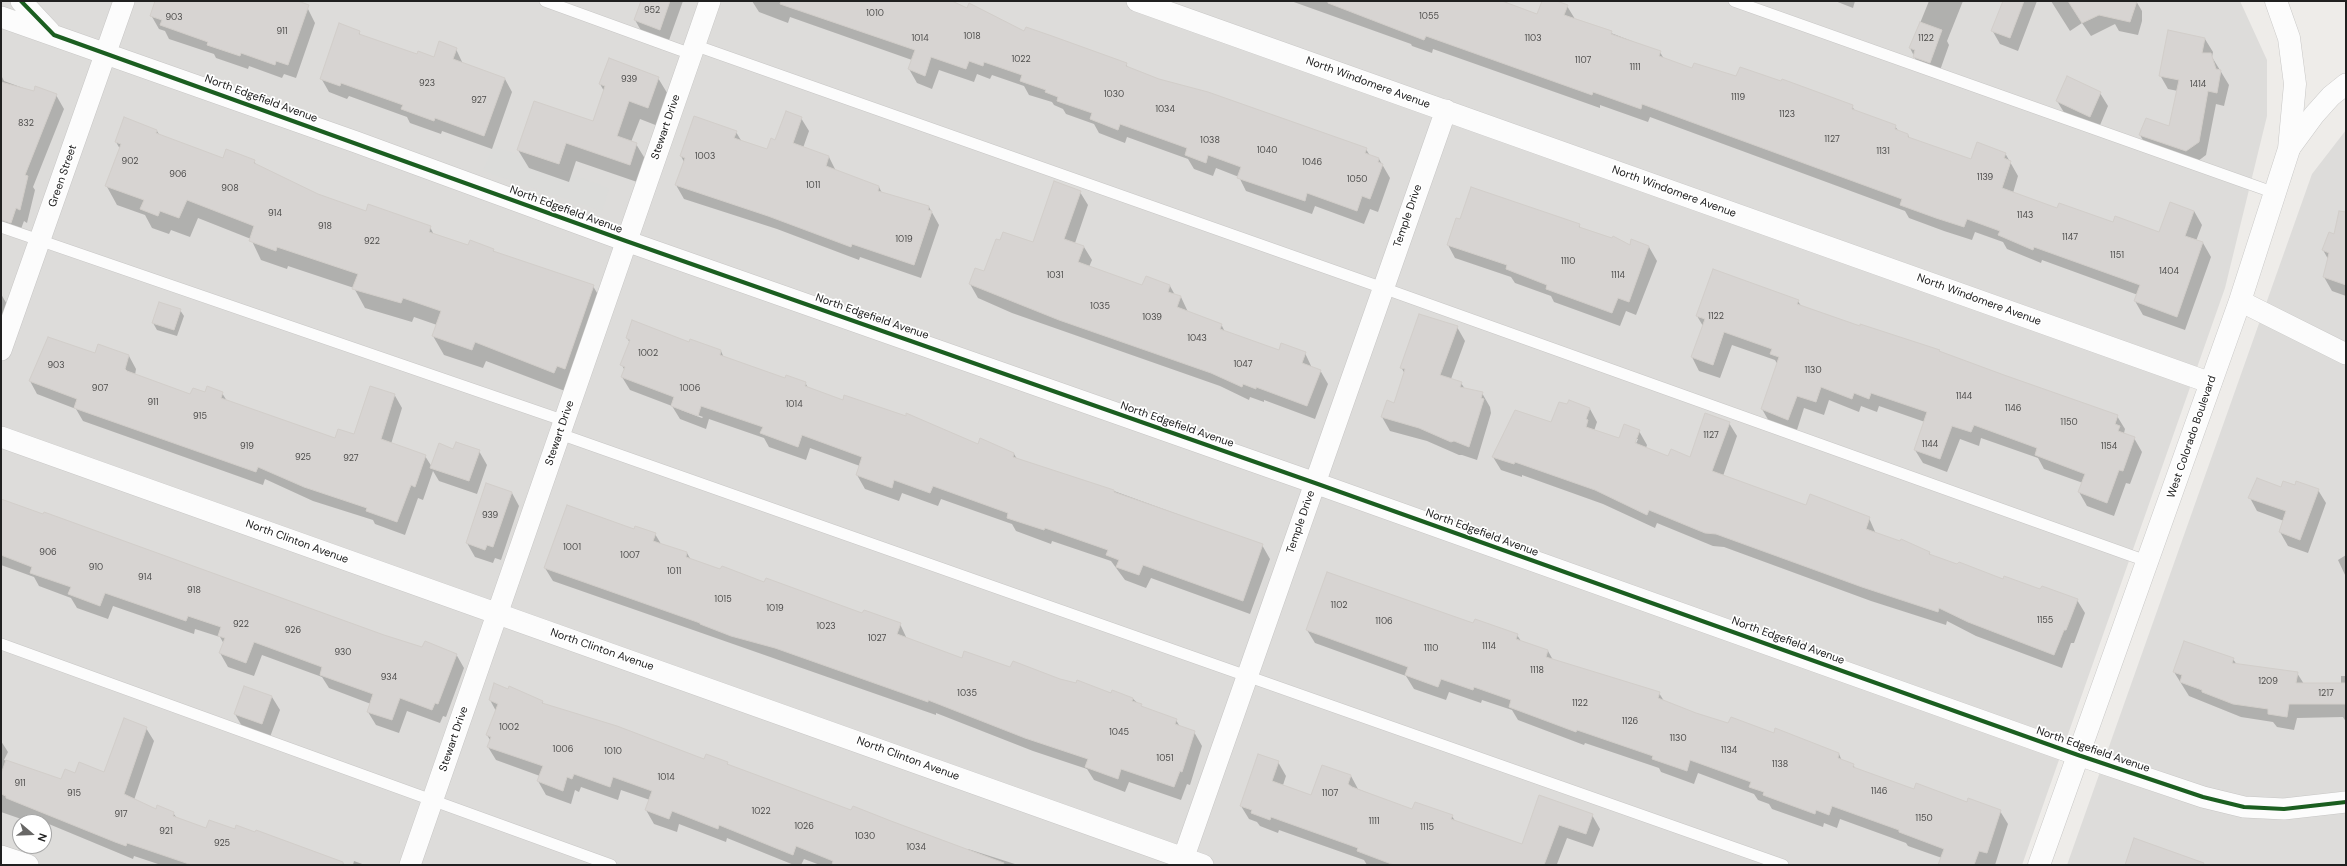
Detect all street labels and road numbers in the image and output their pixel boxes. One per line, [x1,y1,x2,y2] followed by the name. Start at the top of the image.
[1304,54,1432,112] street label: North Windomere Avenue
[203,72,319,126] street label: North Edgefield Avenue
[649,93,683,161] street label: Stewart Drive
[46,143,80,209] street label: Green Street
[1610,163,1738,221] street label: North Windomere Avenue
[508,183,624,237] street label: North Edgefield Avenue
[1391,183,1425,249] street label: Temple Drive
[1915,271,2043,329] street label: North Windomere Avenue
[814,291,930,343] street label: North Edgefield Avenue
[2165,374,2219,500] street label: West Colorado Boulevard
[543,399,577,467] street label: Stewart Drive
[1119,399,1235,451] street label: North Edgefield Avenue
[1284,489,1318,555] street label: Temple Drive
[1424,506,1540,560] street label: North Edgefield Avenue
[244,517,350,567] street label: North Clinton Avenue
[1730,614,1846,668] street label: North Edgefield Avenue
[549,626,655,674] street label: North Clinton Avenue
[437,705,471,773] street label: Stewart Drive
[2035,724,2151,776] street label: North Edgefield Avenue
[855,734,961,784] street label: North Clinton Avenue

